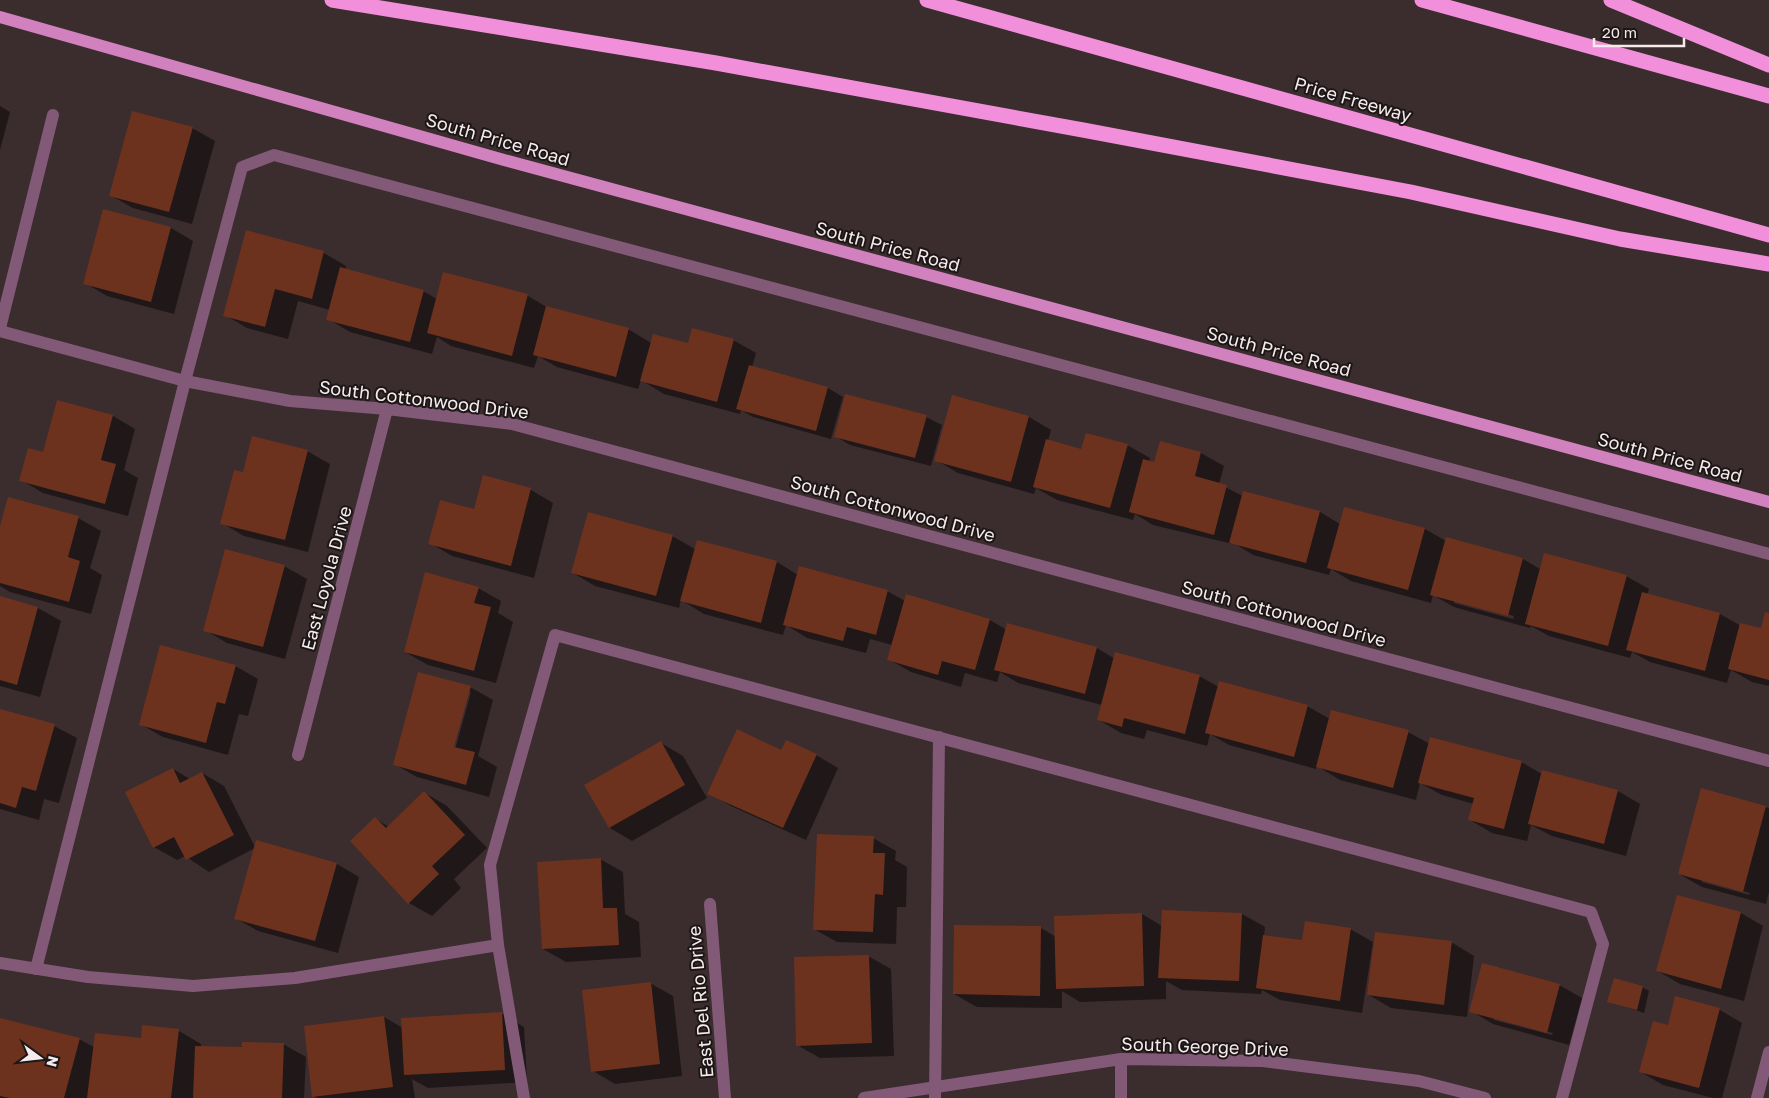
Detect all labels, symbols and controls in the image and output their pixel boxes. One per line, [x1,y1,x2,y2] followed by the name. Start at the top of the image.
[1594,15,1684,47] scale bar
[1602,23,1637,41] text: 20 m
[1292,72,1414,126] street label: Price Freeway
[424,108,572,170] street label: South Price Road
[813,216,963,276] street label: South Price Road
[1204,321,1354,381] street label: South Price Road
[318,375,530,423] street label: South Cottonwood Drive
[1595,427,1745,487] street label: South Price Road
[788,470,998,546] street label: South Cottonwood Drive
[296,504,356,652] street label: East Loyola Drive
[1179,575,1389,651] street label: South Cottonwood Drive
[682,925,718,1079] street label: East Del Rio Drive
[1121,1032,1289,1060] street label: South George Drive
[15,1033,65,1083] north arrow
[43,1054,63,1069] text: N

